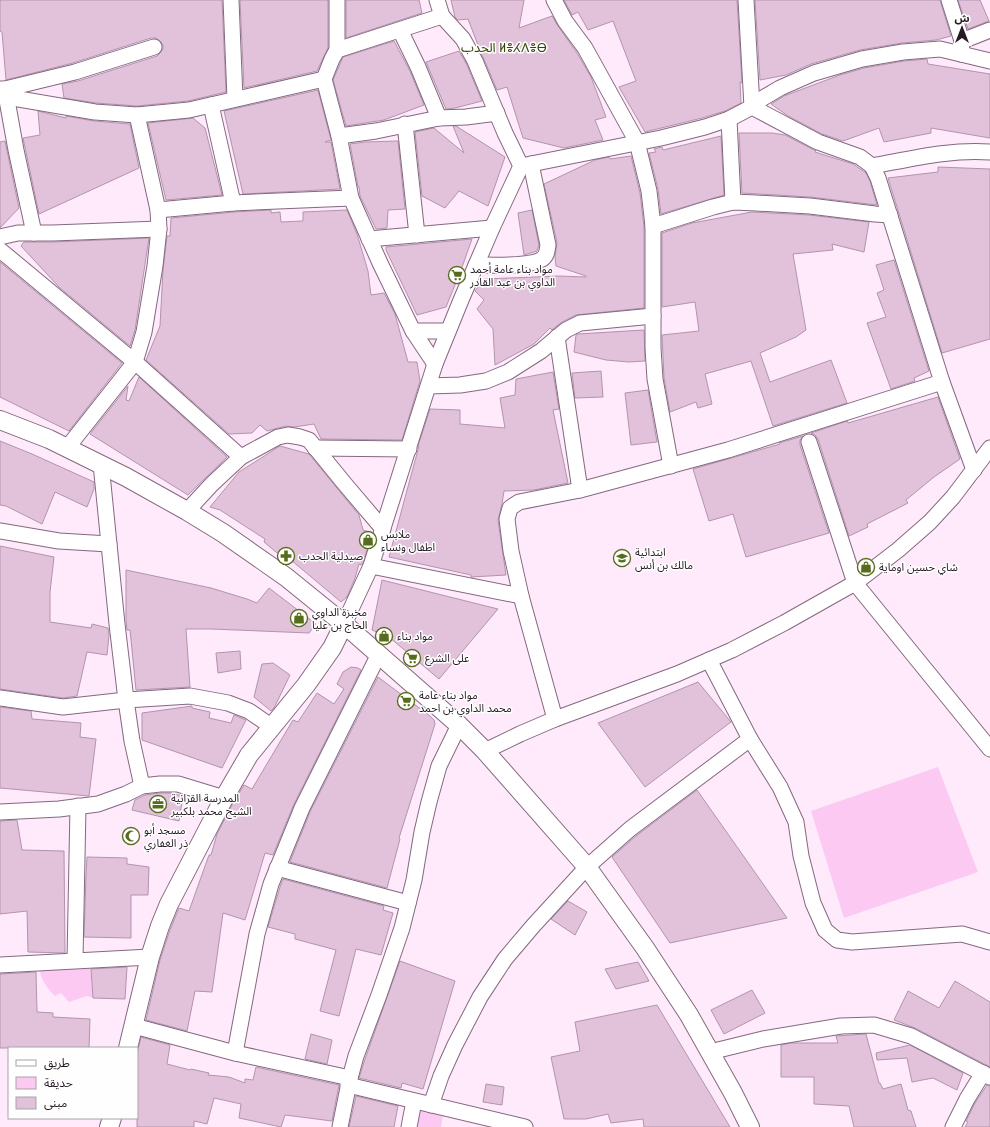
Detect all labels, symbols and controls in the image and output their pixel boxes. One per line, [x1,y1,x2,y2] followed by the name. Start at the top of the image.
[942,8,982,48] north arrow
[954,12,970,25] text: ش
[461,40,547,55] district label: الحدب ⵍⴻⵃⴷⴻⴱ
[469,262,555,291] place label: مواد بناء عامة أحمد الداوي بن عبد القادر
[447,265,467,285] supermarket icon: مواد بناء عامة أحمد الداوي بن عبد القادر
[381,528,435,554] place label: ملابس اطفال ونساء
[358,530,378,550] shop icon: ملابس اطفال ونساء
[276,546,296,566] pharmacy icon: صيدلية الحدب
[635,546,693,572] place label: ابتدائية مالك بن أنس
[612,548,632,568] school or university icon: ابتدائية مالك بن أنس
[299,550,363,563] place label: صيدلية الحدب
[856,557,876,577] shop icon: شاي حسين اوماية
[879,561,958,576] place label: شاي حسين اوماية
[312,606,367,633] place label: مخبزة الداوي الحاج بن عليا
[289,608,309,628] shop icon: مخبزة الداوي الحاج بن عليا
[374,626,394,646] shop icon: مواد بناء
[397,630,433,643] place label: مواد بناء
[402,648,422,668] supermarket icon: على الشرع
[425,652,470,666] place label: على الشرع
[419,689,512,717] place label: مواد بناء عامة محمد الداوي بن احمد
[396,691,416,711] supermarket icon: مواد بناء عامة محمد الداوي بن احمد
[170,792,252,819] place label: المدرسة القرانية الشيح محمد بلكبير
[148,794,168,814] office icon: المدرسة القرانية الشيح محمد بلكبير
[144,823,188,852] place label: مسجد أبو ذر الغفاري
[121,826,141,846] mosque icon: مسجد أبو ذر الغفاري
[8,1047,138,1119] legend
[44,1056,70,1071] text: طريق
[44,1076,73,1090] text: حديقة
[44,1096,67,1110] text: مبنى

